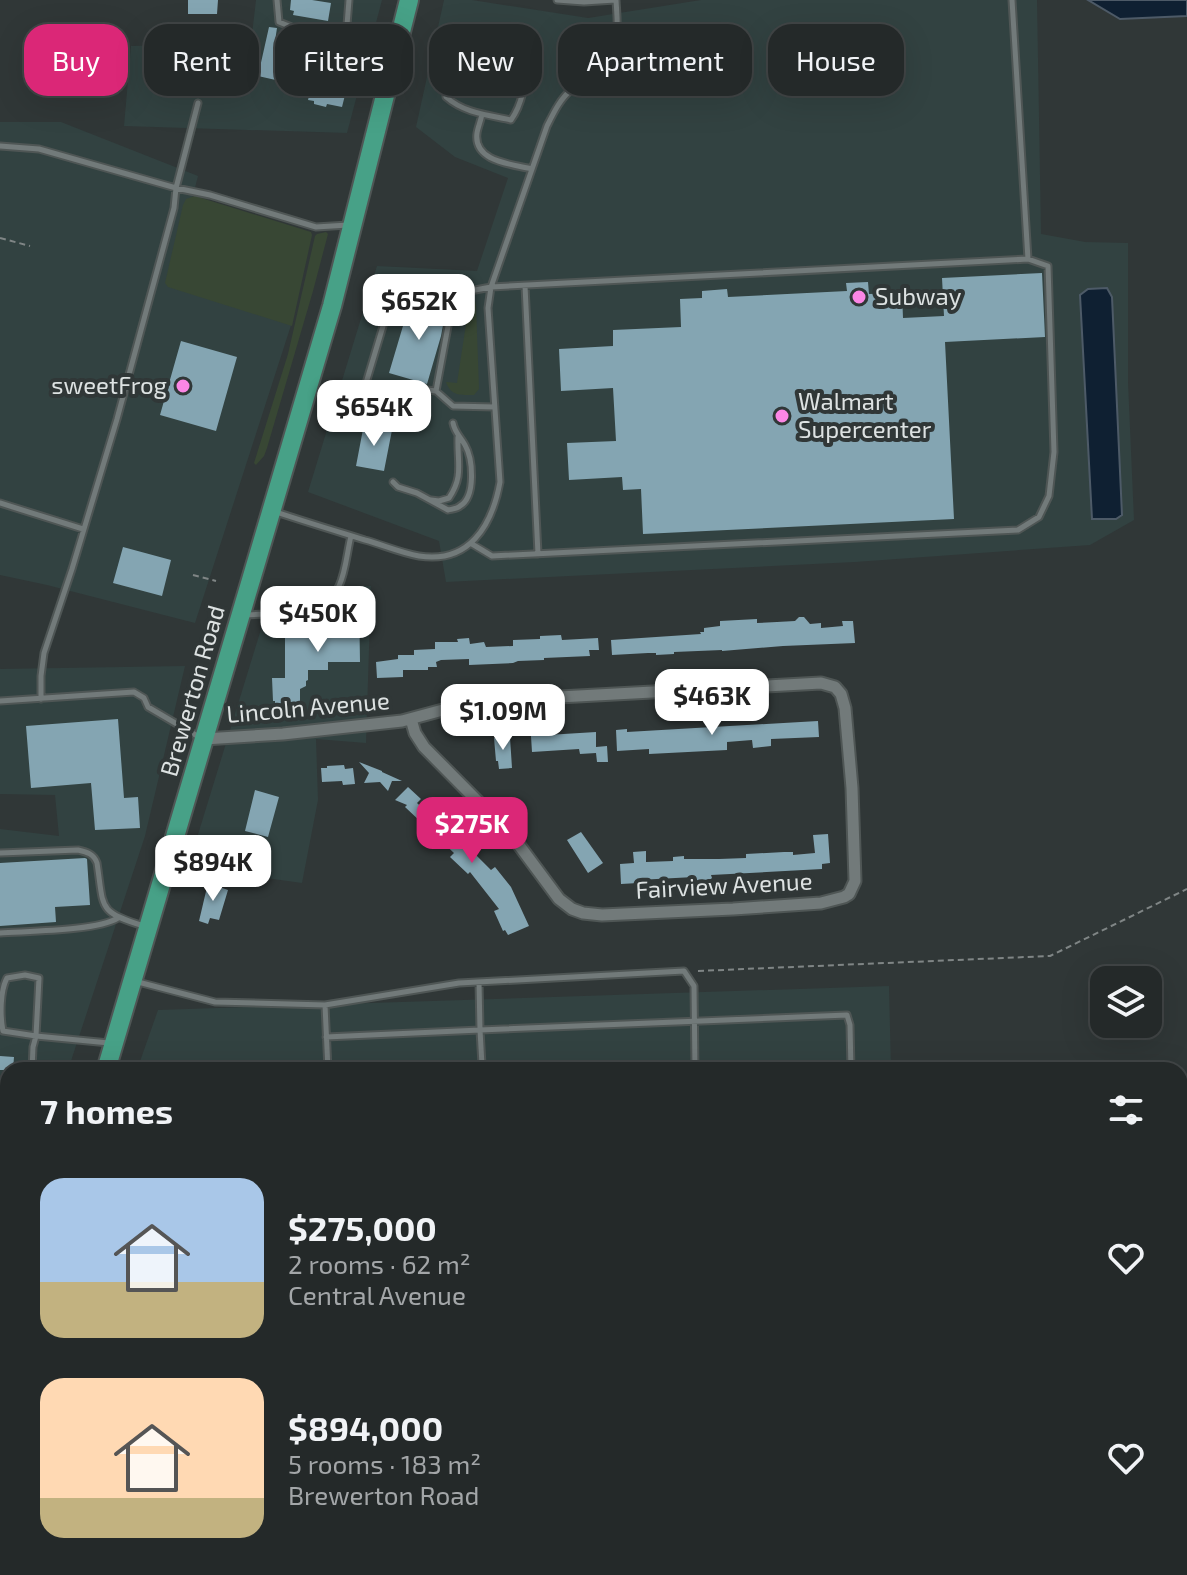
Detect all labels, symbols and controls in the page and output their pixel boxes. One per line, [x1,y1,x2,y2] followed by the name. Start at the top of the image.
[24,24,128,96] chip: Buy
[144,24,259,96] chip: Rent
[275,24,413,96] chip: Filters
[429,24,542,96] chip: New
[558,24,752,96] chip: Apartment
[768,24,904,96] chip: House
[363,274,475,342] pin: $652K
[875,281,962,310] place label: Subway
[381,284,457,315] text: $652K
[850,288,868,306] marker: Subway
[51,370,167,399] place label: sweetFrog
[174,377,192,395] marker: sweetFrog
[318,380,430,448] pin: $654K
[798,386,932,443] place label: Walmart Supercenter
[335,390,413,421] text: $654K
[773,407,791,425] marker: Walmart Supercenter
[262,586,374,654] pin: $450K
[279,596,357,627] text: $450K
[153,602,230,779] street label: Brewerton Road
[656,669,768,737] pin: $463K
[673,679,751,710] text: $463K
[438,684,568,752] pin: $1.09M
[225,685,391,728] street label: Lincoln Avenue
[459,694,547,725] text: $1.09M
[416,797,528,865] pin: $275K
[435,807,509,838] text: $275K
[157,835,269,903] pin: $894K
[173,845,253,876] text: $894K
[635,865,813,904] street label: Fairview Avenue
[1090,966,1162,1038] map controls
[1090,966,1162,1038] button: layers
[1104,1088,1148,1132] icon: filters
[40,1090,173,1131] text: 7 homes
[288,1207,437,1248] text: $275,000
[104,1210,200,1306] icon: home
[1104,1236,1148,1280] icon: heart
[288,1248,471,1279] text: 2 rooms · 62 m²
[288,1279,466,1310] text: Central Avenue
[288,1407,443,1448] text: $894,000
[104,1410,200,1506] icon: home
[1104,1436,1148,1480] icon: heart
[288,1448,481,1479] text: 5 rooms · 183 m²
[288,1479,479,1510] text: Brewerton Road

